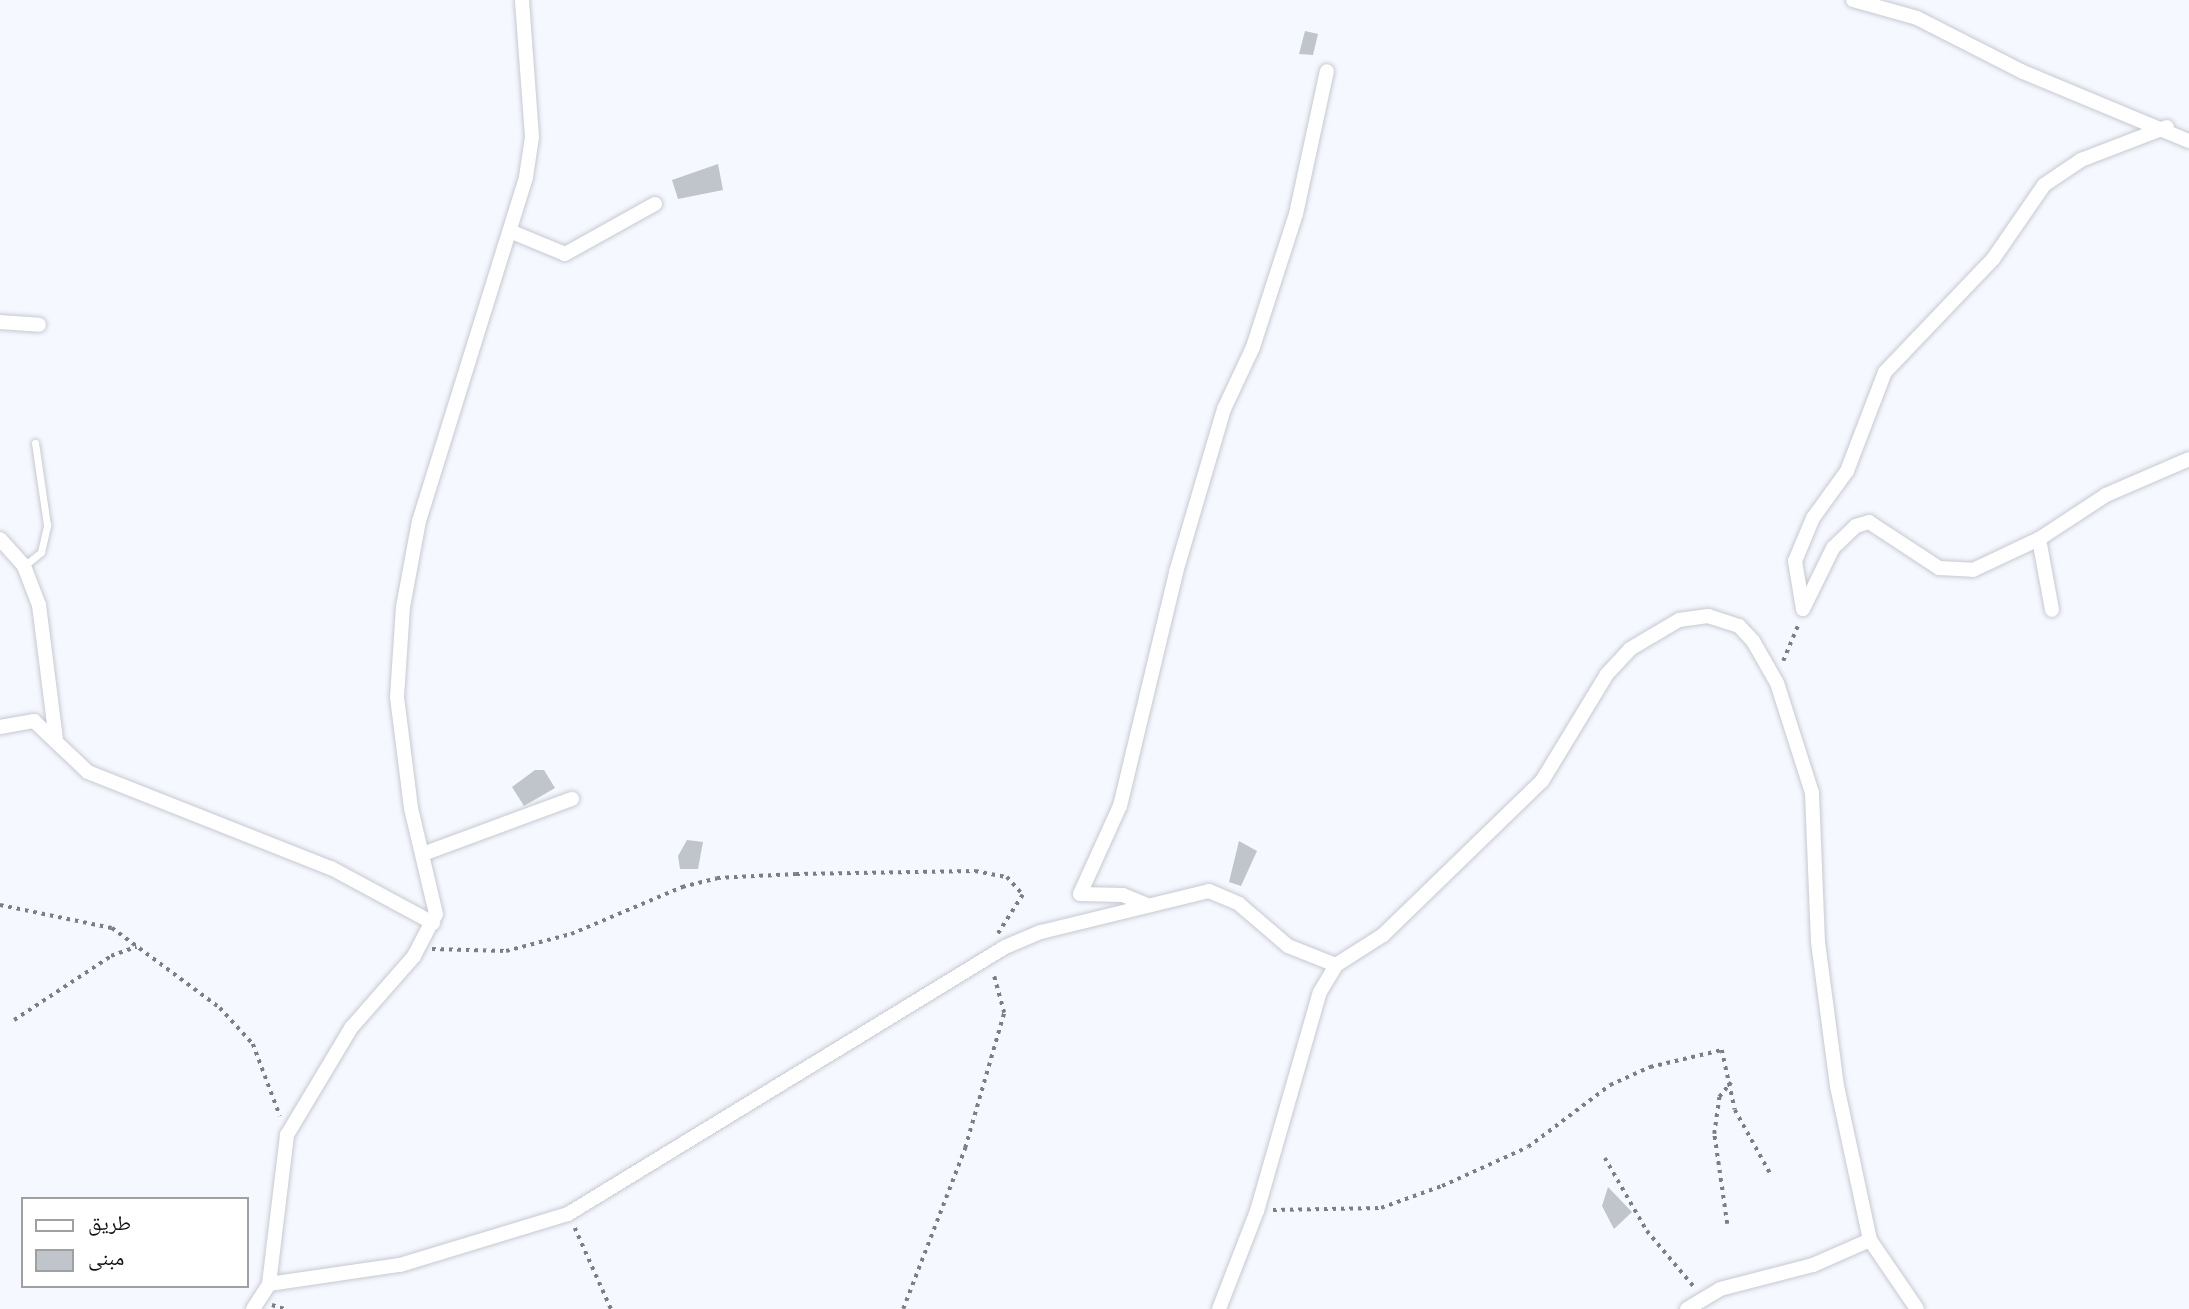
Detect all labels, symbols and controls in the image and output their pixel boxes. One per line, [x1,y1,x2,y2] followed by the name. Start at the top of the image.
[21,1197,248,1288] legend
[88,1210,131,1235] text: طريق
[88,1245,124,1270] text: مبنى

